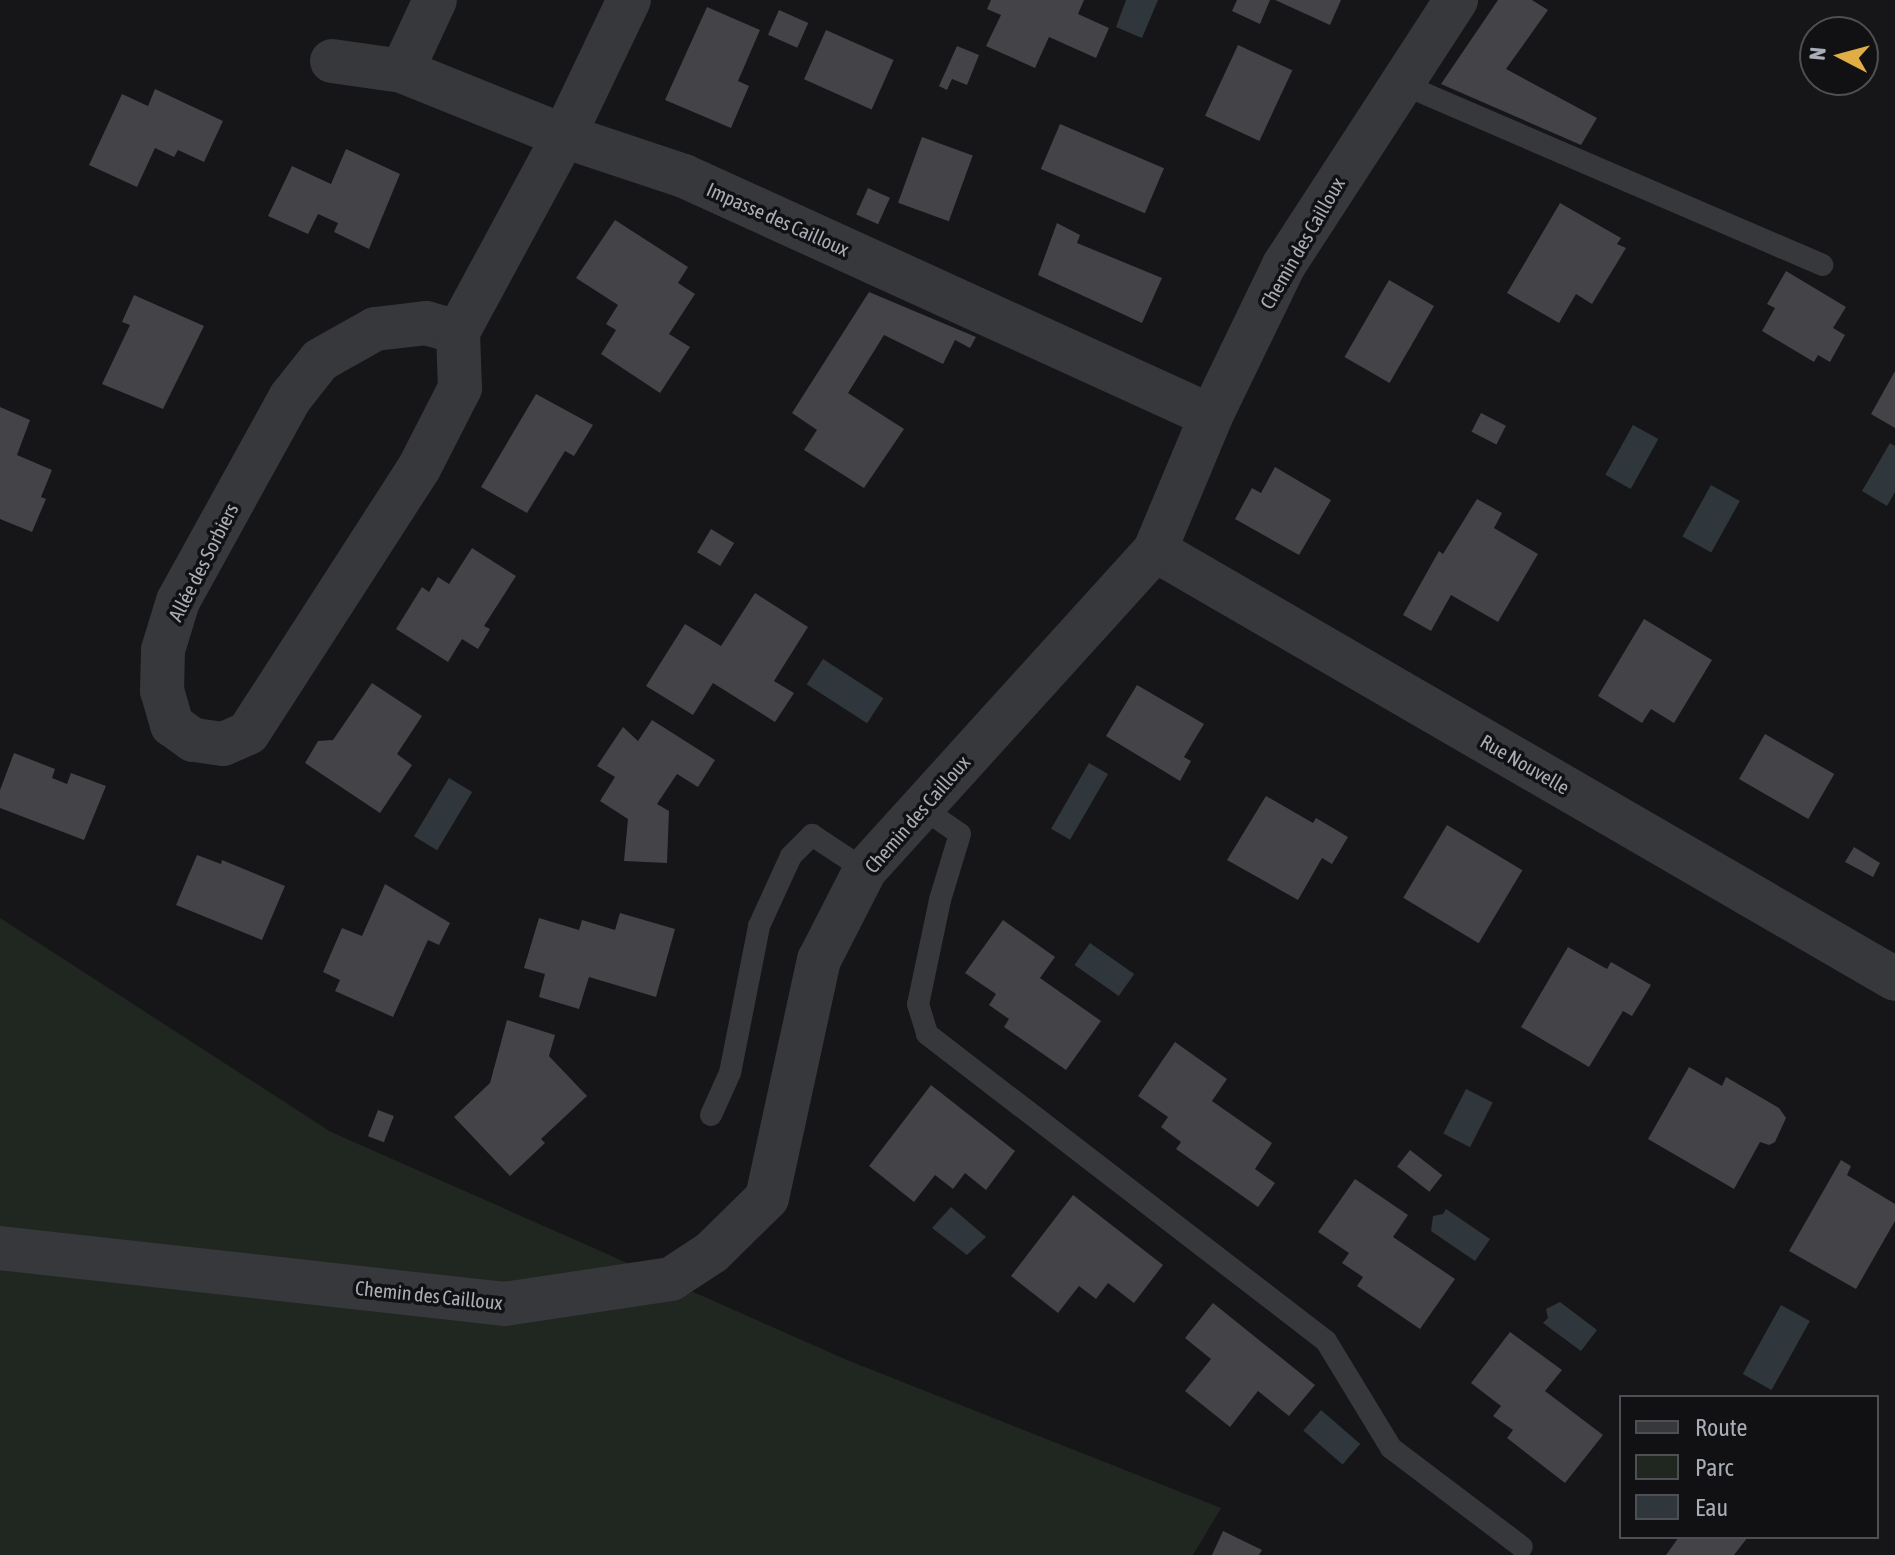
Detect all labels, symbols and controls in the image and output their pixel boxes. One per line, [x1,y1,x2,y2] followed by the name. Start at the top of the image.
[1799,16,1879,96] north arrow
[1804,46,1831,62] text: N
[1255,173,1349,313] street label: Chemin des Cailloux
[703,177,853,261] street label: Impasse des Cailloux
[163,499,243,625] street label: Allée des Sorbiers
[1476,729,1574,799] street label: Rue Nouvelle
[859,750,975,878] street label: Chemin des Cailloux
[354,1275,504,1315] street label: Chemin des Cailloux
[1619,1395,1879,1539] legend
[1695,1414,1747,1441] text: Route
[1695,1454,1733,1481] text: Parc
[1695,1494,1728,1521] text: Eau

